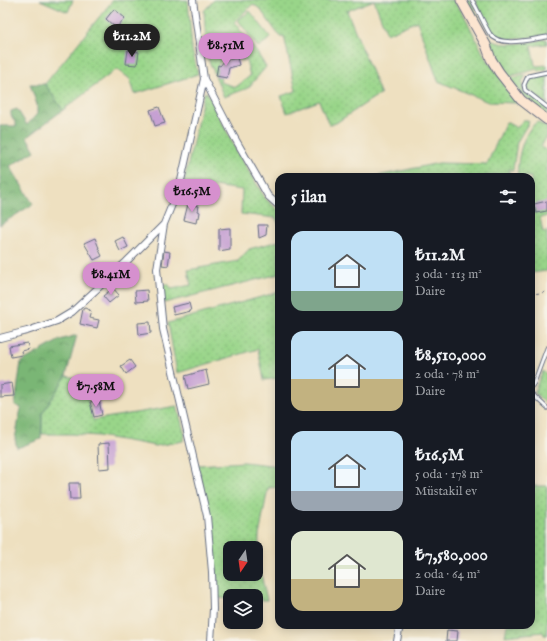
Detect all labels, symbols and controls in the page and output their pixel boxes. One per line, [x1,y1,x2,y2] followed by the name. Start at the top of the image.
[99,24,165,58] pin: ₺11.2M
[113,28,151,45] text: ₺11.2M
[193,33,259,67] pin: ₺8.51M
[207,37,245,54] text: ₺8.51M
[159,179,225,213] pin: ₺16.5M
[173,183,211,200] text: ₺16.5M
[497,186,519,208] icon: filters
[291,187,326,208] text: 5 ilan
[415,245,465,266] text: ₺11.2M
[323,247,371,295] icon: home
[78,262,144,296] pin: ₺8.41M
[92,266,130,283] text: ₺8.41M
[415,266,482,283] text: 3 oda · 113 m²
[415,283,445,300] text: Daire
[415,345,486,366] text: ₺8,510,000
[323,347,371,395] icon: home
[415,366,480,383] text: 2 oda · 78 m²
[63,374,129,408] pin: ₺7.58M
[77,378,115,395] text: ₺7.58M
[415,383,445,400] text: Daire
[415,445,464,466] text: ₺16.5M
[323,447,371,495] icon: home
[415,466,483,483] text: 5 oda · 178 m²
[415,483,477,500] text: Müstakil ev
[223,541,263,581] north arrow
[223,541,263,629] map controls
[415,545,488,566] text: ₺7,580,000
[323,547,371,595] icon: home
[415,566,480,583] text: 2 oda · 64 m²
[415,583,445,600] text: Daire
[223,589,263,629] button: layers

